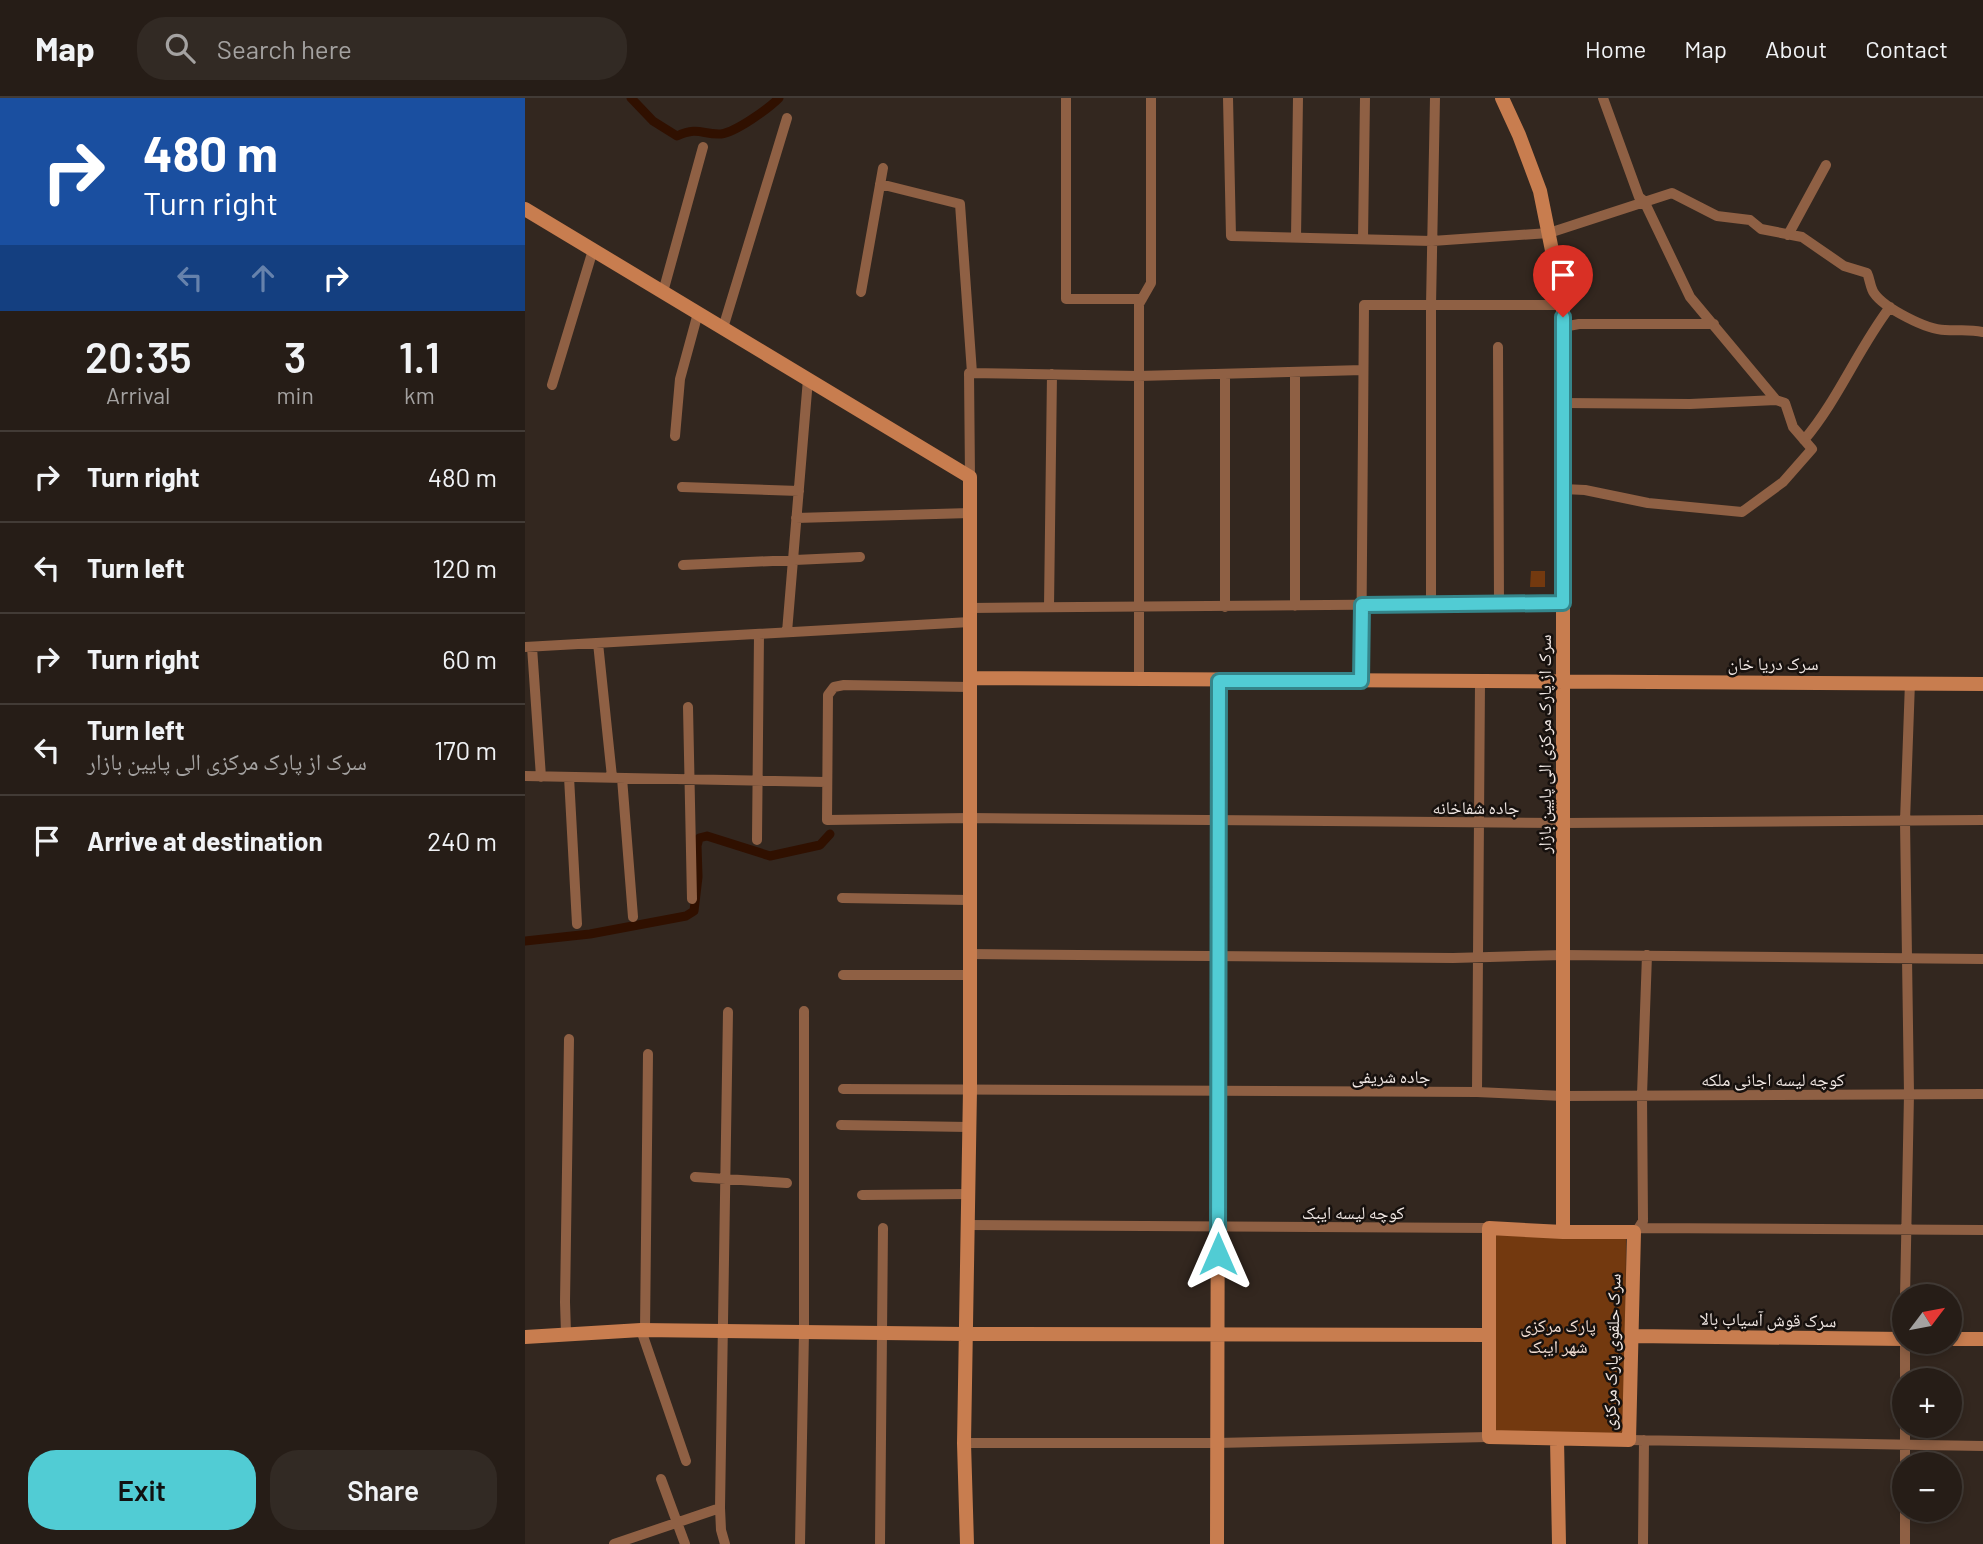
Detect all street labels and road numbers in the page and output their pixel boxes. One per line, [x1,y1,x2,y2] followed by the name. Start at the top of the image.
[1533,634,1556,855] street label: سرک از پارک مرکزی الی پایین بازار
[1728,652,1819,675] street label: سرک دریا خان
[1433,796,1519,818] street label: جاده شفاخانه
[1351,1065,1431,1088] street label: جاده شریفی
[1701,1068,1845,1091] street label: کوچه لیسه اجانی ملکه
[1302,1201,1405,1224] street label: کوچه لیسه ایبک
[1597,1273,1626,1431] street label: سرک حلقوی پارک مرکزی
[1699,1307,1837,1332] street label: سرک قوش آسیاب بالا

